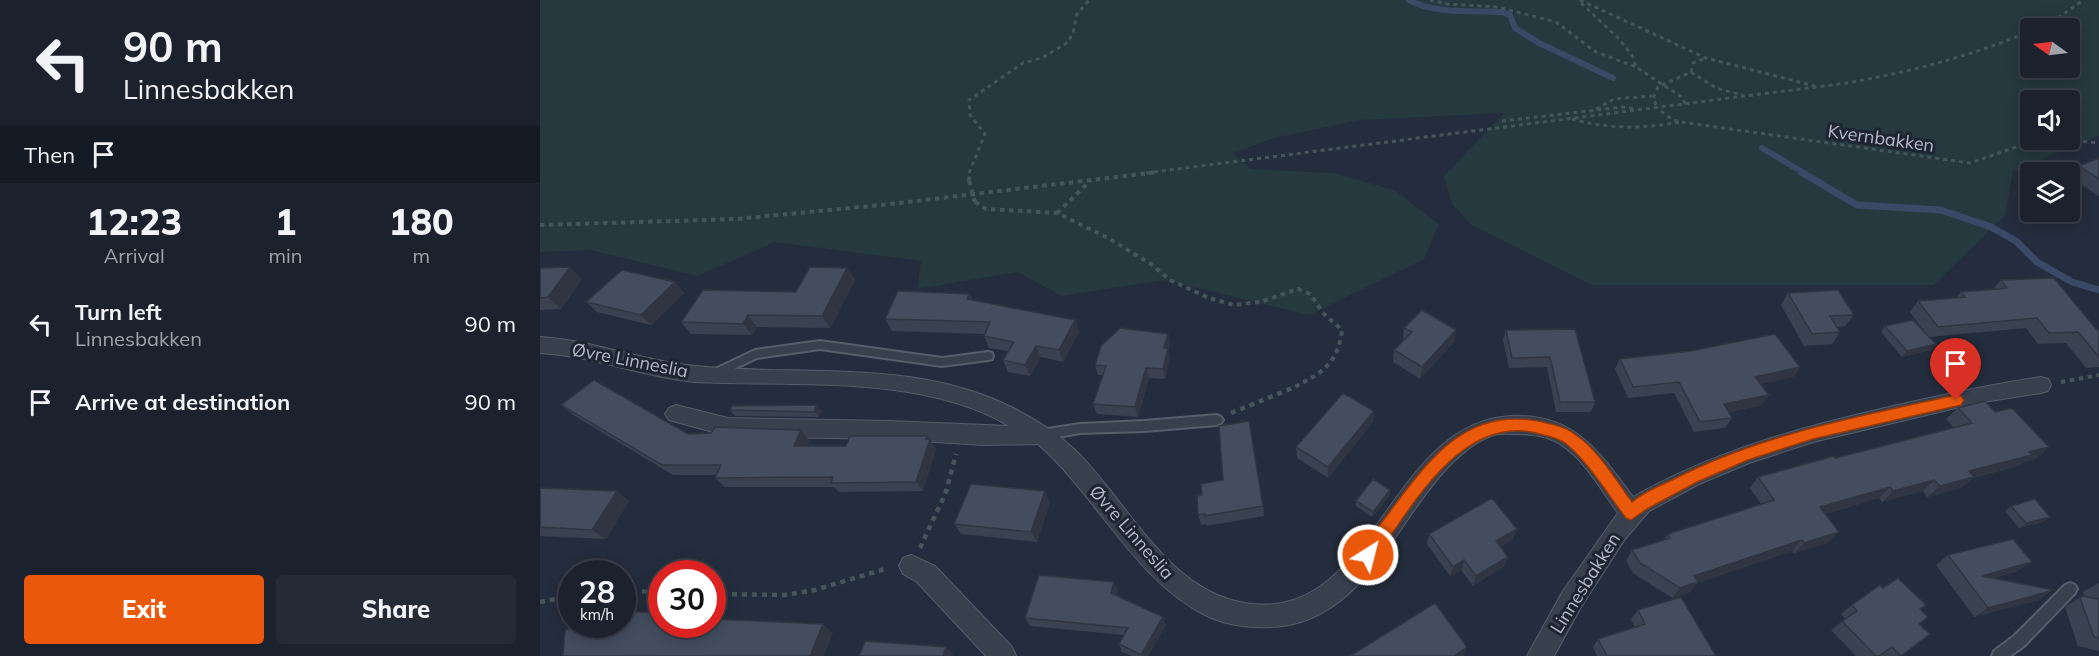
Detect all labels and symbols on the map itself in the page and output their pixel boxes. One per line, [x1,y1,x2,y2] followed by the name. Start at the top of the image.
[2020,18,2080,78] north arrow
[1826,119,1936,157] street label: Kvernbakken
[570,337,690,383] street label: Øvre Linneslia
[1930,338,1981,400] pin
[1085,480,1179,584] street label: Øvre Linneslia
[1336,523,1400,587] position arrow
[1545,528,1625,638] street label: Linnesbakken
[648,560,726,638] speed limit sign: 30

